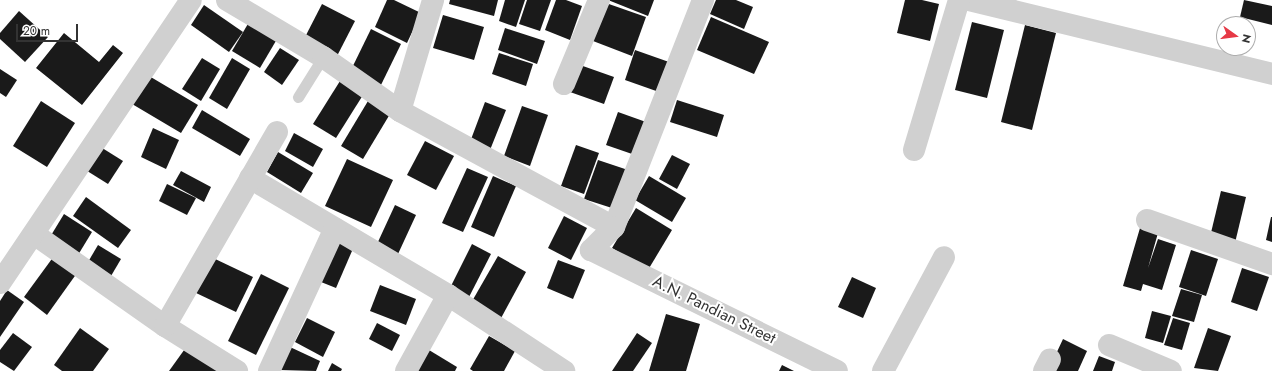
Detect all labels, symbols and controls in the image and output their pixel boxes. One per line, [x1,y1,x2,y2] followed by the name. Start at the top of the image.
[18,16,80,42] scale bar
[1216,16,1256,56] north arrow
[23,22,50,40] text: 20 m
[1238,32,1255,45] text: N
[649,272,779,348] street label: A.N. Pandian Street

